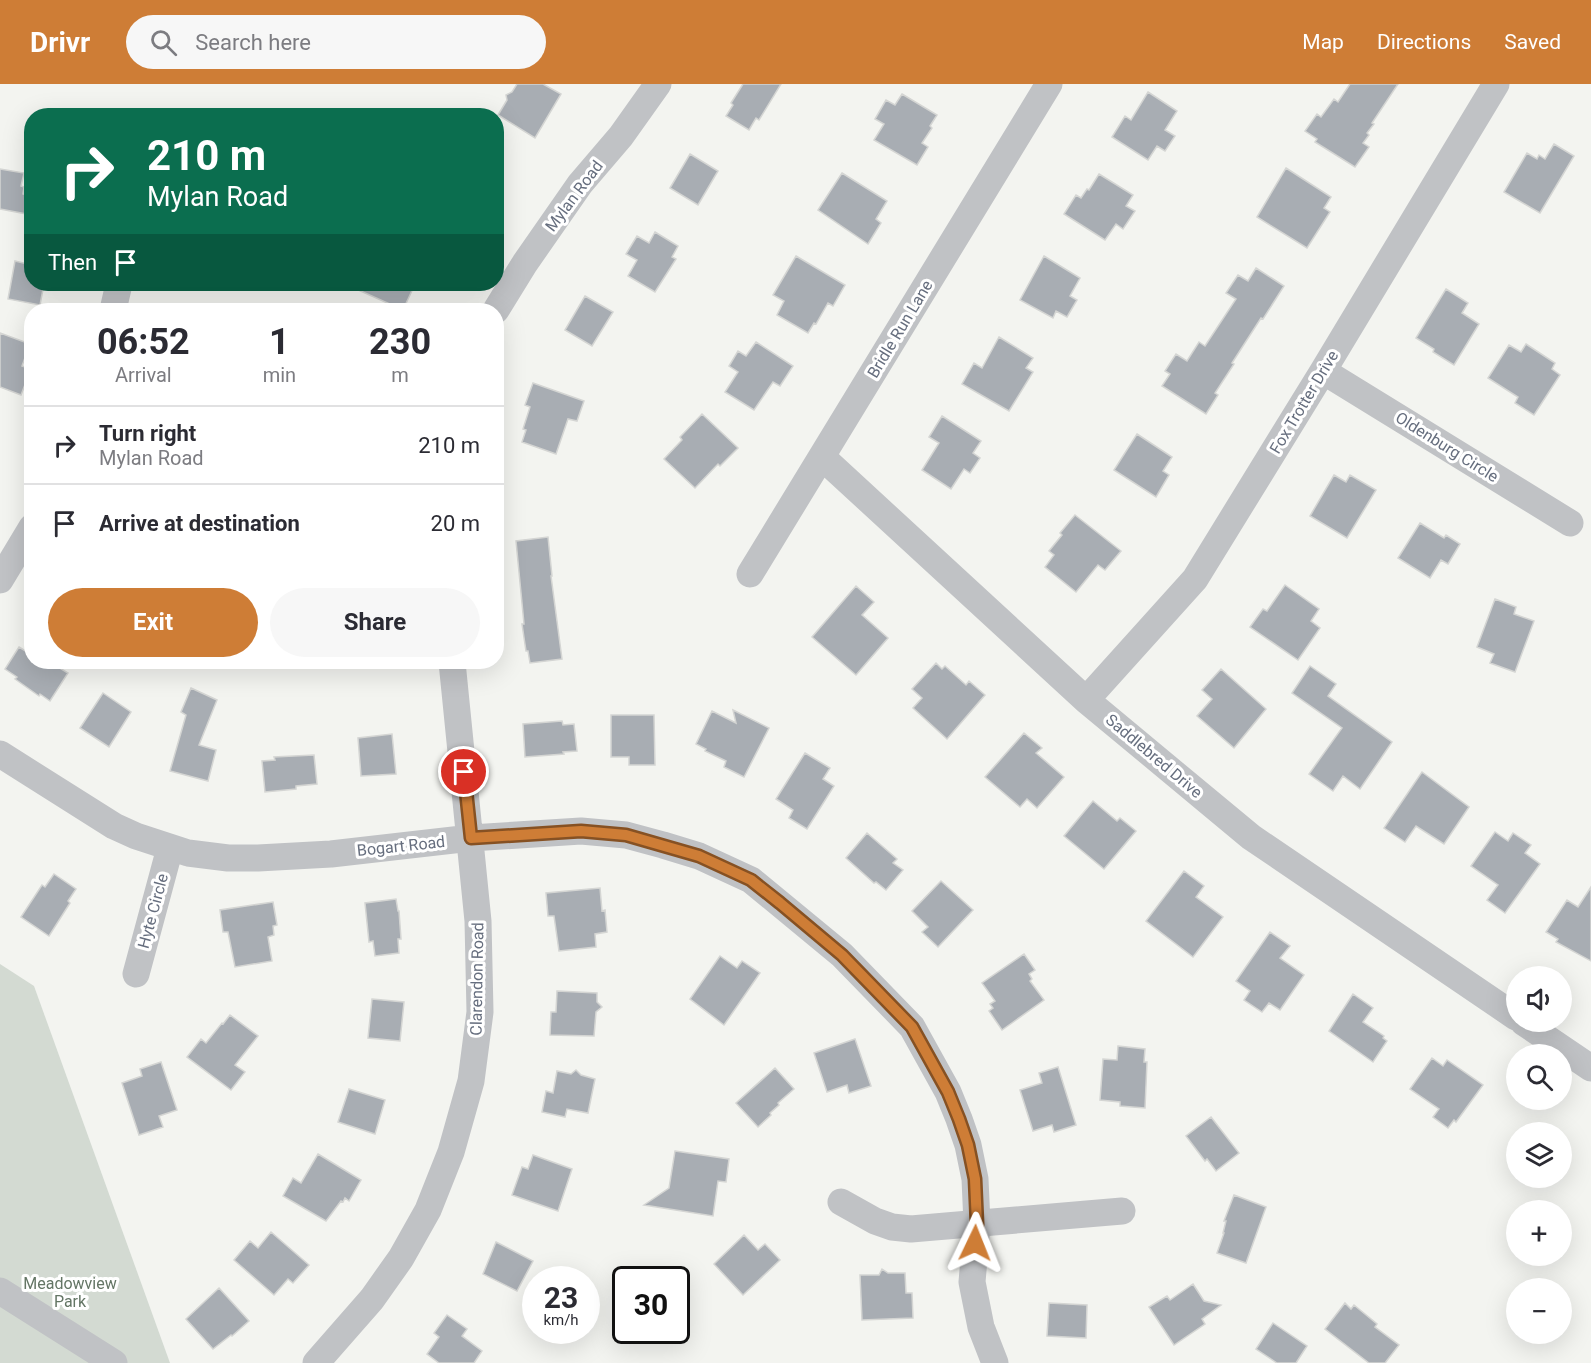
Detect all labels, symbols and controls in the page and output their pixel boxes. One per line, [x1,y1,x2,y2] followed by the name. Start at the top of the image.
[126,15,546,69] search box
[30,26,90,59] text: Drivr
[147,26,180,59] icon: search
[195,30,311,55] text: Search here
[1302,30,1344,54] text: Map
[1377,30,1471,54] text: Directions
[1504,30,1561,54] text: Saved
[147,131,266,180] text: 210 m
[48,132,126,210] icon: right
[541,157,607,235] street label: Mylan Road
[147,181,288,213] text: Mylan Road
[109,246,142,279] icon: arrive
[48,250,97,275] text: Then
[863,277,937,381] street label: Bridle Run Lane
[97,321,190,363] text: 06:52
[269,321,290,363] text: 1
[369,321,431,363] text: 230
[1266,347,1342,457] street label: Fox Trotter Drive
[115,363,172,387] text: Arrival
[263,363,296,387] text: min
[391,363,409,387] text: m
[1392,408,1502,486] street label: Oldenburg Circle
[99,421,196,446] text: Turn right
[48,429,81,462] icon: right
[418,433,480,458] text: 210 m
[99,446,204,470] text: Mylan Road
[48,507,81,540] icon: arrive
[99,511,300,536] text: Arrive at destination
[431,511,480,536] text: 20 m
[48,588,258,657] button: Exit
[270,588,480,657] button: Share
[1102,710,1206,802] street label: Saddlebred Drive
[438,746,489,797] pin
[447,755,480,788] icon: arrive
[356,832,446,860] street label: Bogart Road
[134,871,172,951] street label: Hyte Circle
[467,922,487,1036] street label: Clarendon Road
[1506,966,1572,1344] map controls
[1506,966,1572,1032] button: sound
[1506,1044,1572,1110] button: search
[1506,1122,1572,1188] button: layers
[1506,1200,1572,1266] button: +
[943,1211,1007,1275] position arrow
[612,1266,690,1344] speed limit sign: 30
[23,1274,117,1311] park label: Meadowview Park
[1506,1278,1572,1344] button: −
[544,1280,578,1315] text: 23
[543,1311,579,1329] text: km/h

